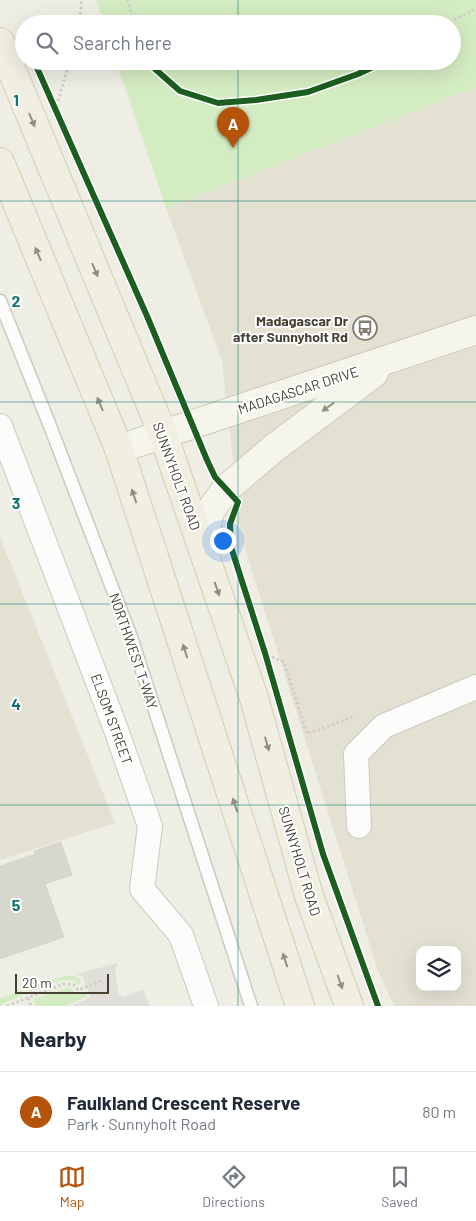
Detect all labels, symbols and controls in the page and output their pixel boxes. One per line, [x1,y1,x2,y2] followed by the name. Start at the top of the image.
[15,15,461,70] search box
[33,29,61,57] icon: search
[73,31,172,54] text: Search here
[13,90,19,109] text: 1
[217,107,249,148] pin: A
[29,113,37,127] one-way arrow
[34,247,42,261] one-way arrow
[91,263,99,277] one-way arrow
[12,291,21,310] text: 2
[233,312,349,345] place label: Madagascar Dr after Sunnyholt Rd
[352,315,378,341] bus stop icon: Madagascar Dr after Sunnyholt Rd
[236,363,360,417] street label: MADAGASCAR DRIVE
[96,397,104,411] one-way arrow
[322,401,335,412] one-way arrow
[150,420,204,532] street label: SUNNYHOLT ROAD
[130,488,138,503] one-way arrow
[12,493,20,512] text: 3
[210,528,236,554] your location
[213,582,221,597] one-way arrow
[106,591,162,711] street label: NORTHWEST T-WAY
[180,643,188,658] one-way arrow
[88,671,136,767] street label: ELSOM STREET
[11,694,21,713] text: 4
[263,736,271,751] one-way arrow
[231,797,239,812] one-way arrow
[275,804,325,918] street label: SUNNYHOLT ROAD
[12,895,21,914] text: 5
[416,946,461,991] map controls
[416,946,461,991] button: layers
[281,952,288,967] one-way arrow
[15,971,109,994] scale bar
[22,974,52,991] text: 20 m
[337,975,344,990] one-way arrow
[20,1026,86,1051] text: Nearby
[67,1091,301,1114] text: Faulkland Crescent Reserve
[31,1102,41,1121] text: A
[422,1102,456,1121] text: 80 m
[67,1114,216,1133] text: Park · Sunnyholt Road
[58,1163,86,1210] tab: Map
[202,1163,265,1210] tab: Directions
[381,1163,418,1210] tab: Saved

